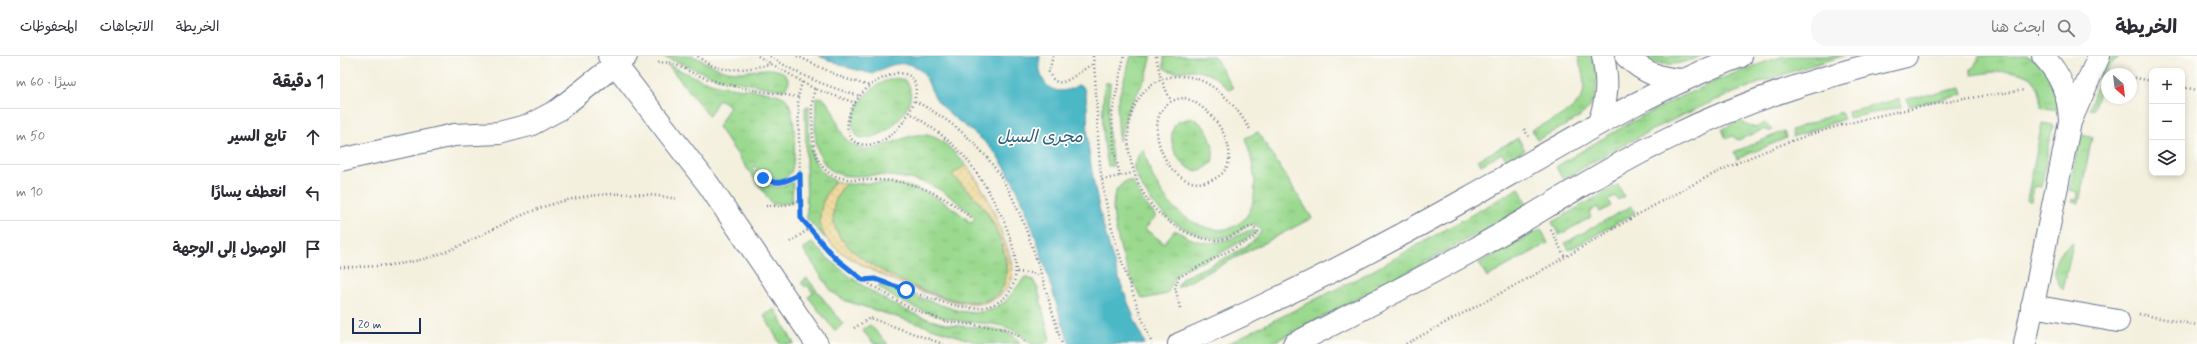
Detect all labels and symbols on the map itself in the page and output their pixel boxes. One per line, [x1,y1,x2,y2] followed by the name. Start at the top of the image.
[2101,68,2137,104] north arrow
[997,126,1083,148] water label: مجرى السيل
[754,169,772,187] route end
[897,281,915,299] route start
[352,316,421,335] scale bar

